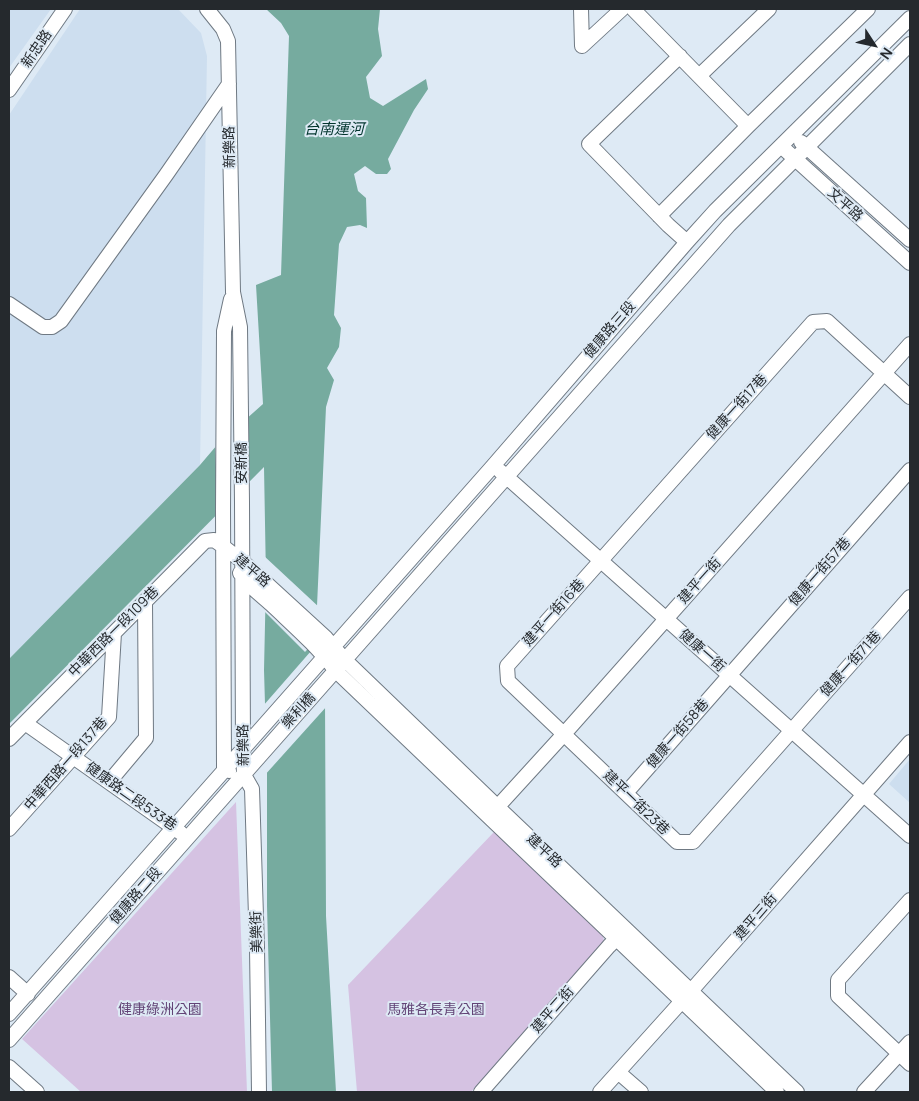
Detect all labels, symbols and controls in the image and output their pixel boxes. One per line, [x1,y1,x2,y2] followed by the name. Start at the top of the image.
[849,20,899,70] north arrow
[18,27,56,71] street label: 新忠路
[876,44,897,63] text: N
[304,121,364,139] water label: 台南運河
[221,126,239,168] street label: 新樂路
[824,185,866,225] street label: 文平路
[581,298,639,362] street label: 健康路三段
[703,371,771,443] street label: 健康一街17巷
[234,442,250,484] street label: 安新橋
[786,534,854,610] street label: 健康一街57巷
[231,551,273,591] street label: 建平路
[675,555,725,607] street label: 建平一街
[520,576,588,650] street label: 建平一街16巷
[65,583,163,681] street label: 中華西路一段109巷
[675,626,729,676] street label: 健康一街
[817,628,885,700] street label: 健康一街71巷
[279,690,319,732] street label: 樂利橋
[643,696,713,772] street label: 健康一街58巷
[21,714,111,814] street label: 中華西路一段137巷
[235,724,253,766] street label: 新樂路
[82,759,180,835] street label: 健康路二段533巷
[599,767,673,839] street label: 建平一街23巷
[523,831,565,871] street label: 建平路
[107,864,165,928] street label: 健康路二段
[731,890,781,944] street label: 建平三街
[248,911,266,953] street label: 美樂街
[528,983,578,1037] street label: 建平二街
[118,1002,202,1018] park label: 健康綠洲公園
[387,1002,485,1018] park label: 馬雅各長青公園

